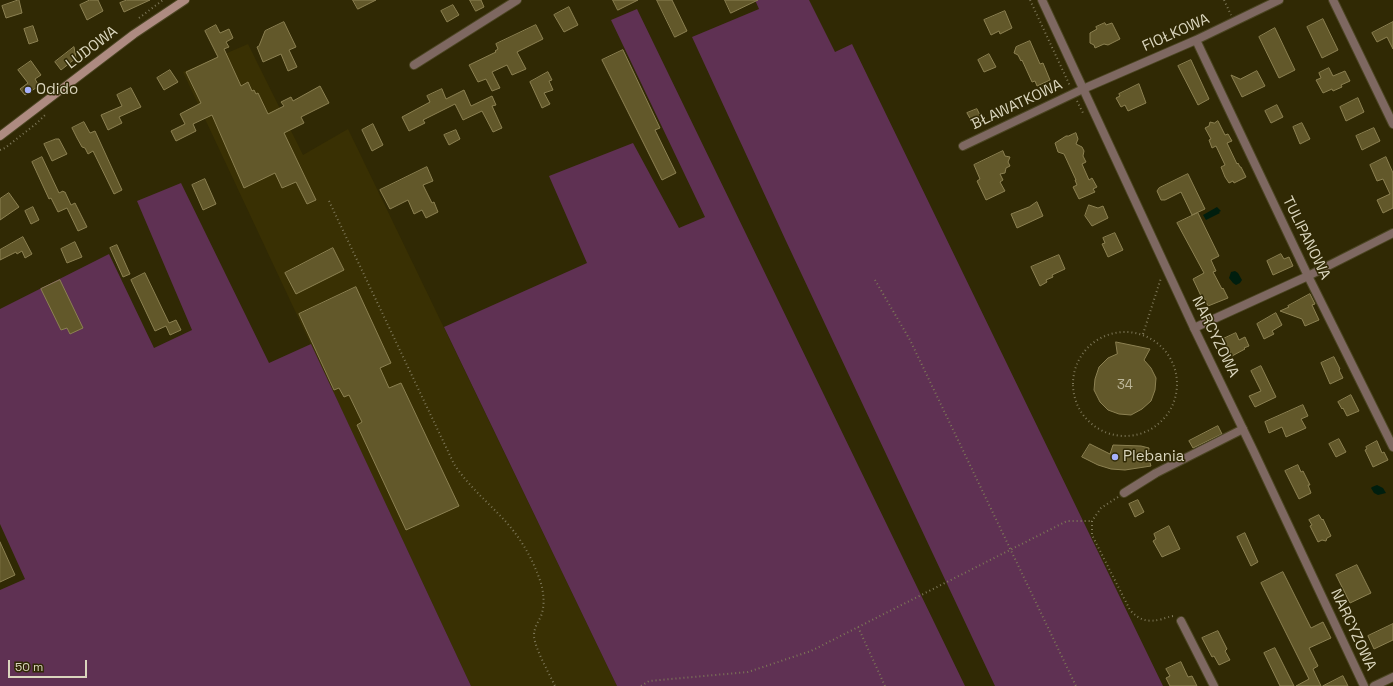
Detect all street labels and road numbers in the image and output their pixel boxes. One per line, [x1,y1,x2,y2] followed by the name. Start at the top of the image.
[1140,10,1212,56] street label: FIOŁKOWA
[63,23,121,73] street label: LUDOWA
[968,76,1066,134] street label: BŁAWATKOWA
[1278,193,1334,283] street label: TULIPANOWA
[1188,294,1242,380] street label: NARCYZOWA
[1326,586,1380,674] street label: NARCYZOWA

